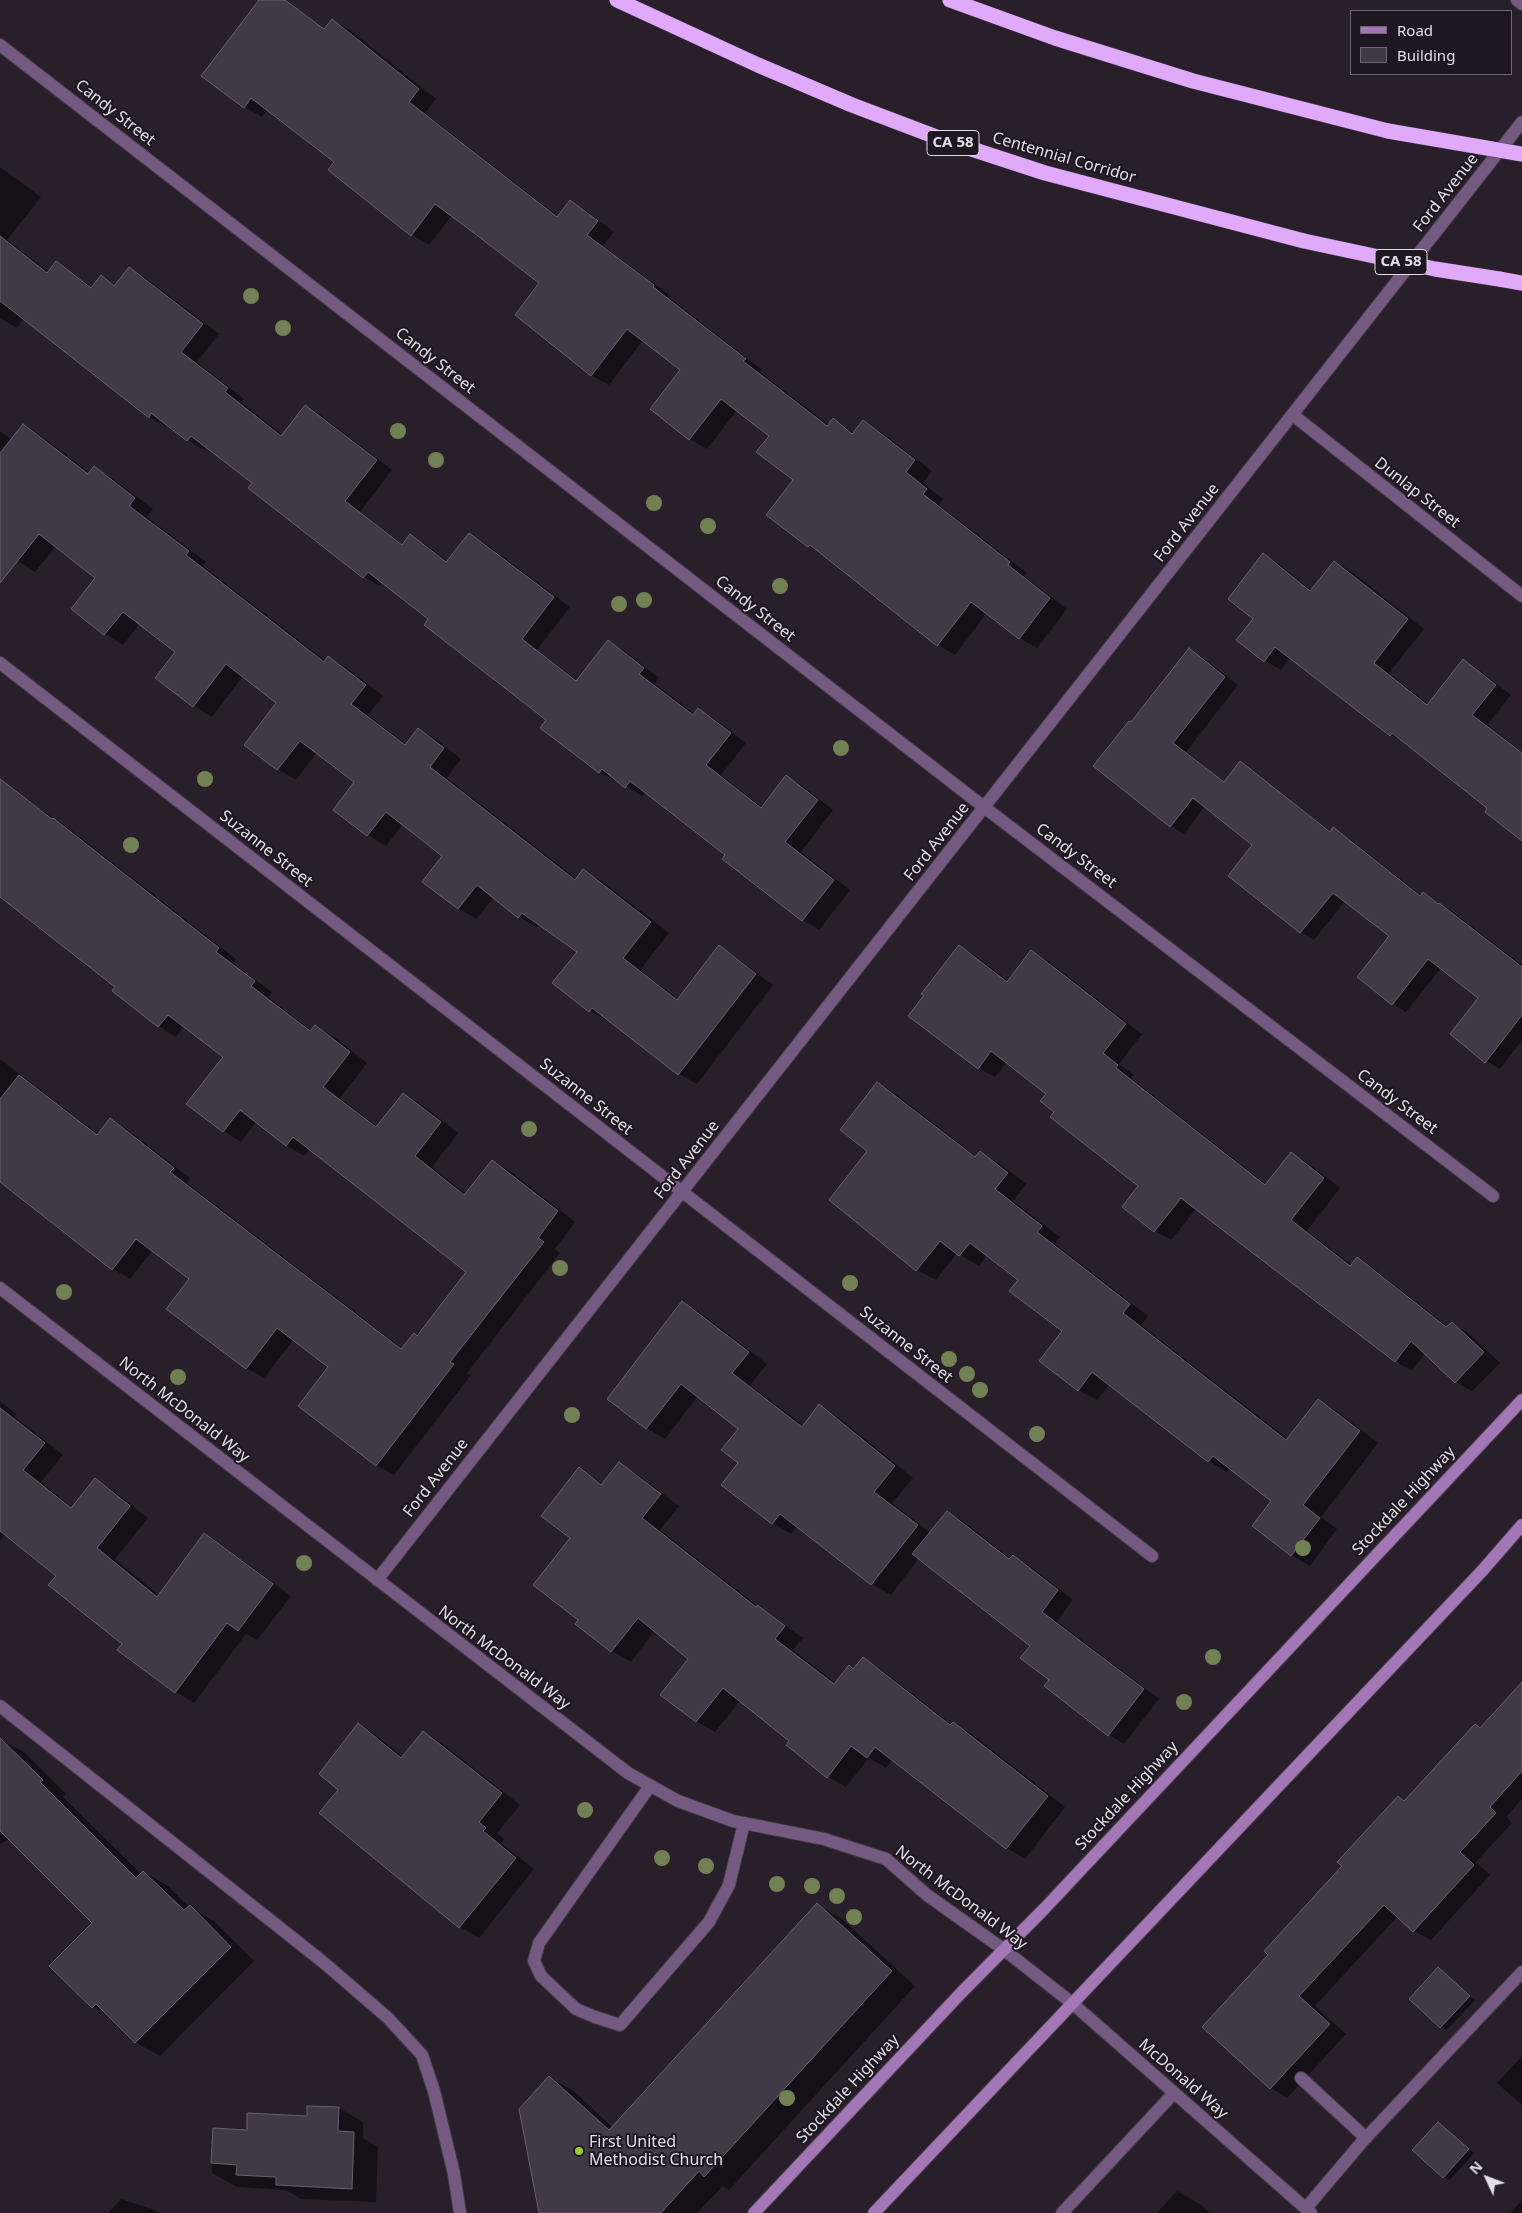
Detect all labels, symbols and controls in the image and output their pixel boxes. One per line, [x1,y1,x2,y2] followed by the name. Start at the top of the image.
[1350,10,1512,75] legend
[1397,20,1433,40] text: Road
[1397,45,1455,65] text: Building
[71,76,159,150] street label: Candy Street
[990,128,1138,188] street label: Centennial Corridor
[927,130,979,156] road number: CA 58
[1409,150,1483,236] street label: Ford Avenue
[1375,250,1427,274] road number: CA 58
[391,324,479,398] street label: Candy Street
[1370,454,1464,532] street label: Dunlap Street
[1150,480,1224,566] street label: Ford Avenue
[711,572,799,646] street label: Candy Street
[900,799,974,885] street label: Ford Avenue
[216,807,316,891] street label: Suzanne Street
[1032,820,1120,892] street label: Candy Street
[536,1055,636,1139] street label: Suzanne Street
[1353,1066,1441,1138] street label: Candy Street
[650,1117,724,1203] street label: Ford Avenue
[856,1303,956,1387] street label: Suzanne Street
[115,1353,253,1467] street label: North McDonald Way
[399,1435,473,1521] street label: Ford Avenue
[1349,1443,1459,1559] street label: Stockdale Highway
[434,1602,574,1714] street label: North McDonald Way
[1072,1738,1182,1854] street label: Stockdale Highway
[891,1842,1031,1954] street label: North McDonald Way
[793,2031,903,2147] street label: Stockdale Highway
[1134,2035,1232,2123] street label: McDonald Way
[589,2132,723,2170] place label: First United Methodist Church
[573,2145,585,2157] marker: First United Methodist Church
[1462,2153,1512,2203] north arrow
[1465,2157,1486,2178] text: N

